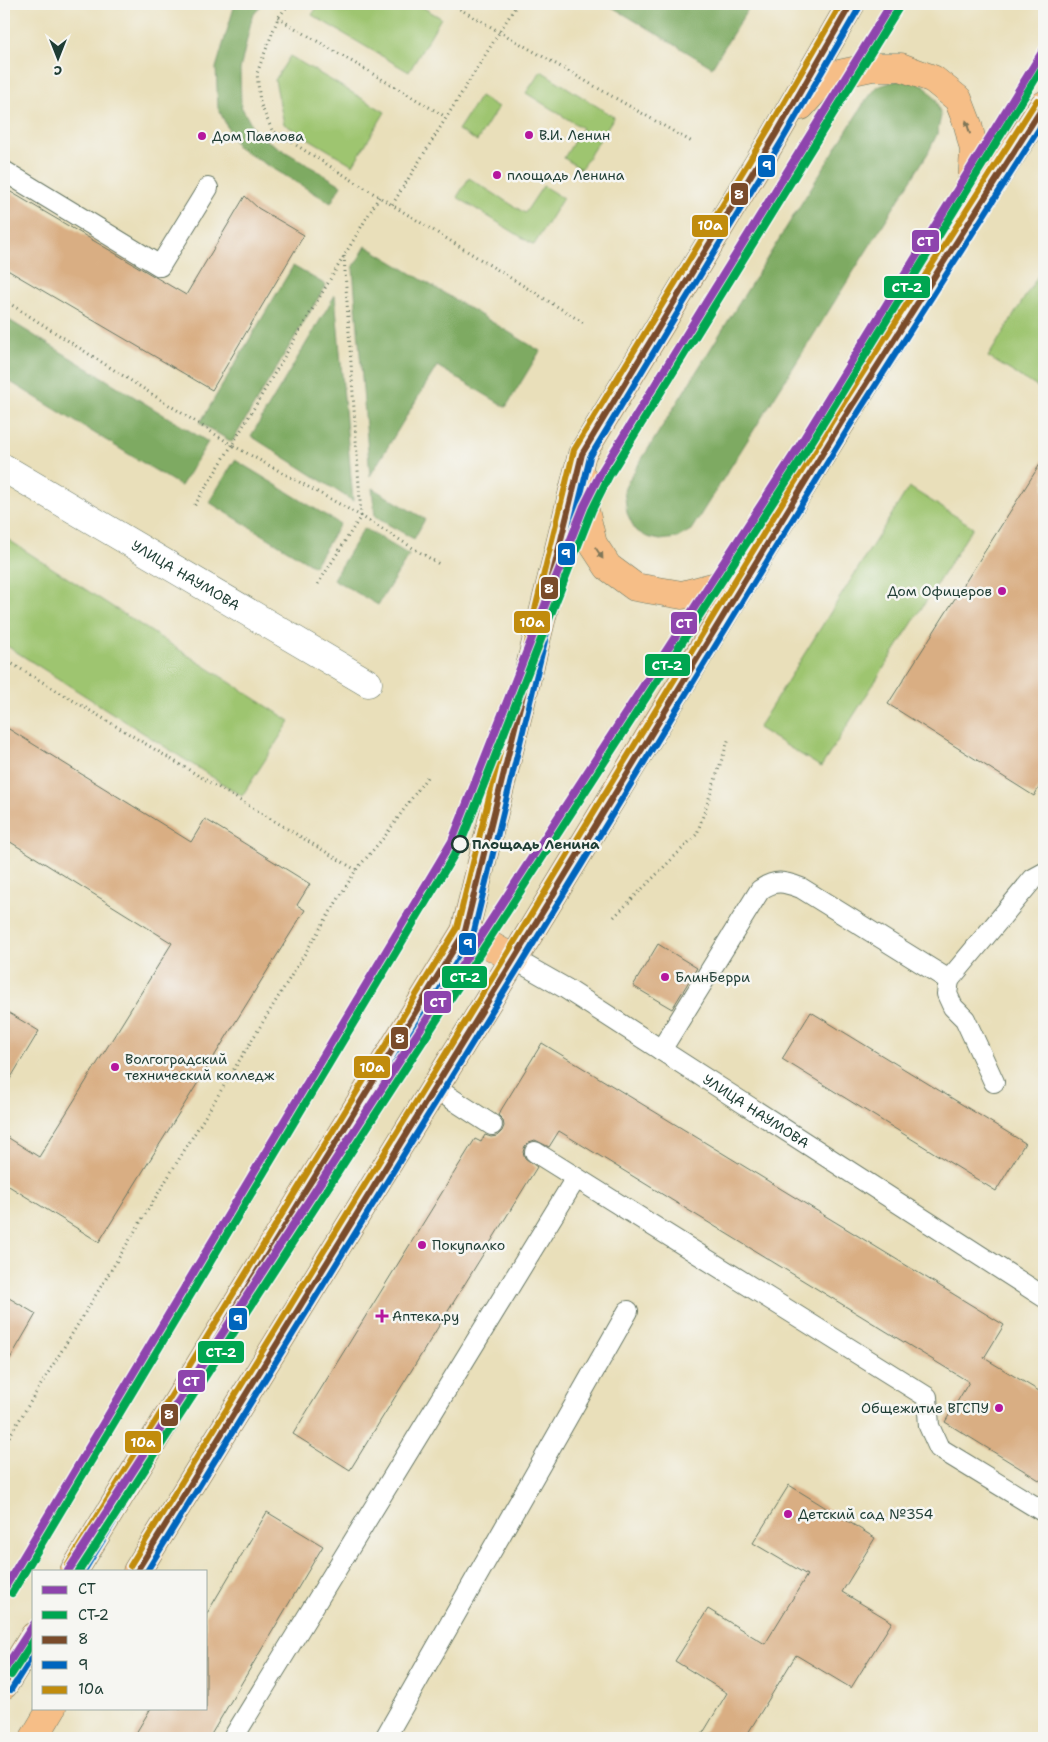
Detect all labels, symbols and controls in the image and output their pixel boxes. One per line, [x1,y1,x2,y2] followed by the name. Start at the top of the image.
[32,32,82,82] north arrow
[54,62,62,80] text: С
[964,120,972,135] one-way arrow
[539,126,610,144] place label: В.И. Ленин
[212,127,304,145] place label: Дом Павлова
[523,129,535,141] marker: В.И. Ленин
[196,130,208,142] marker: Дом Павлова
[757,154,776,178] line badge: 9
[762,156,772,174] text: 9
[507,166,625,184] place label: площадь Ленина
[491,169,503,181] marker: площадь Ленина
[730,182,749,206] line badge: 8
[734,185,744,203] text: 8
[691,214,729,238] line badge: 10а
[697,216,723,234] text: 10а
[911,229,940,253] line badge: СТ
[916,232,934,250] text: СТ
[883,275,931,299] line badge: СТ-2
[892,278,923,296] text: СТ-2
[128,536,243,614] street label: УЛИЦА НАУМОВА
[557,542,576,566] line badge: 9
[561,544,571,562] text: 9
[594,546,603,559] one-way arrow
[540,576,559,600] line badge: 8
[544,579,554,597] text: 8
[887,582,992,600] place label: Дом Офицеров
[996,585,1008,597] marker: Дом Офицеров
[513,610,551,634] line badge: 10а
[670,611,698,635] line badge: СТ
[519,613,545,631] text: 10а
[675,614,693,632] text: СТ
[644,653,691,677] line badge: СТ-2
[652,656,683,674] text: СТ-2
[451,835,469,853] marker: Площадь Ленина
[472,835,600,853] place label: Площадь Ленина
[458,932,477,956] line badge: 9
[463,934,473,952] text: 9
[441,965,488,989] line badge: СТ-2
[450,968,481,986] text: СТ-2
[675,968,750,986] place label: БлинБерри
[659,971,671,983] marker: БлинБерри
[423,990,452,1014] line badge: СТ
[429,993,447,1011] text: СТ
[390,1026,409,1050] line badge: 8
[395,1029,405,1047] text: 8
[125,1050,275,1084] place label: Волгоградский технический колледж
[353,1055,391,1079] line badge: 10а
[359,1058,385,1076] text: 10а
[109,1061,121,1073] marker: Волгоградский технический колледж
[699,1070,813,1152] street label: УЛИЦА НАУМОВА
[432,1236,505,1254] place label: Покупалко
[416,1239,428,1251] marker: Покупалко
[228,1307,248,1331] line badge: 9
[392,1307,459,1325] place label: Аптека.ру
[233,1310,243,1328] text: 9
[376,1310,388,1322] marker: Аптека.ру
[197,1340,245,1364] line badge: СТ-2
[206,1343,237,1361] text: СТ-2
[177,1369,206,1393] line badge: СТ
[182,1372,200,1390] text: СТ
[861,1399,989,1417] place label: Общежитие ВГСПУ
[993,1402,1005,1414] marker: Общежитие ВГСПУ
[160,1403,179,1427] line badge: 8
[164,1405,174,1423] text: 8
[124,1430,162,1454] line badge: 10а
[130,1433,156,1451] text: 10а
[798,1505,934,1523] place label: Детский сад №354
[782,1508,794,1520] marker: Детский сад №354
[32,1570,208,1710] legend
[78,1579,96,1599] text: СТ
[78,1605,109,1625] text: СТ-2
[78,1629,89,1649] text: 8
[78,1655,89,1675] text: 9
[78,1679,104,1699] text: 10а

